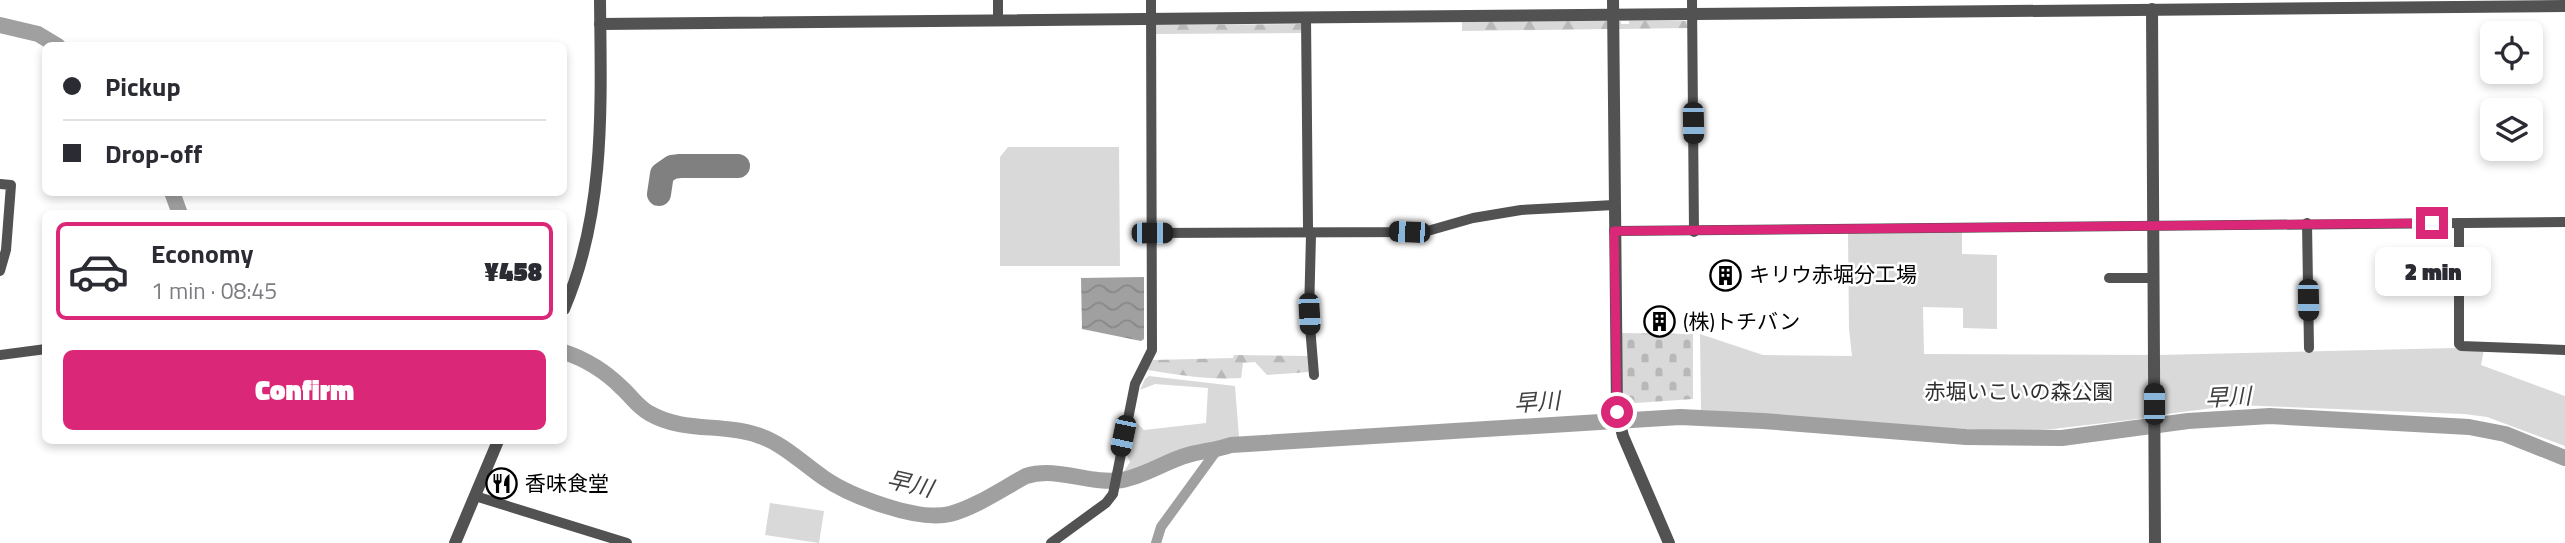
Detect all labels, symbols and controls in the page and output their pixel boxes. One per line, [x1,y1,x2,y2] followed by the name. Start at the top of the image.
[2480,21,2543,161] map controls
[2480,21,2543,84] button: locate
[105,67,181,106] text: Pickup
[2480,98,2543,161] button: layers
[1683,102,1704,144] car
[105,134,202,173] text: Drop-off
[2416,207,2448,239] route end
[1388,221,1431,243] car
[1132,223,1174,244] car
[151,234,253,273] text: Economy
[67,240,130,303] icon: car
[2374,248,2490,296] callout: 2 min
[484,252,542,291] text: ¥458
[2404,254,2462,289] text: 2 min
[1709,258,1743,292] building icon: キリウ赤堀分工場
[1749,258,1917,290] place label: キリウ赤堀分工場
[151,273,277,308] text: 1 min · 08:45
[2298,279,2319,321] car
[1298,292,1321,336] car
[1643,305,1677,339] building icon: (株)トチバン
[1683,305,1800,337] place label: (株)トチバン
[63,350,546,430] button: Confirm
[1925,375,2114,407] park label: 赤堀いこいの森公園
[2204,378,2255,415] water label: 早川
[1513,382,1564,421] water label: 早川
[2144,383,2165,425] car
[1601,396,1633,428] route start
[1109,413,1138,459] car
[884,461,939,506] water label: 早川
[485,467,519,501] restaurant icon: 香味食堂
[525,467,609,499] place label: 香味食堂

